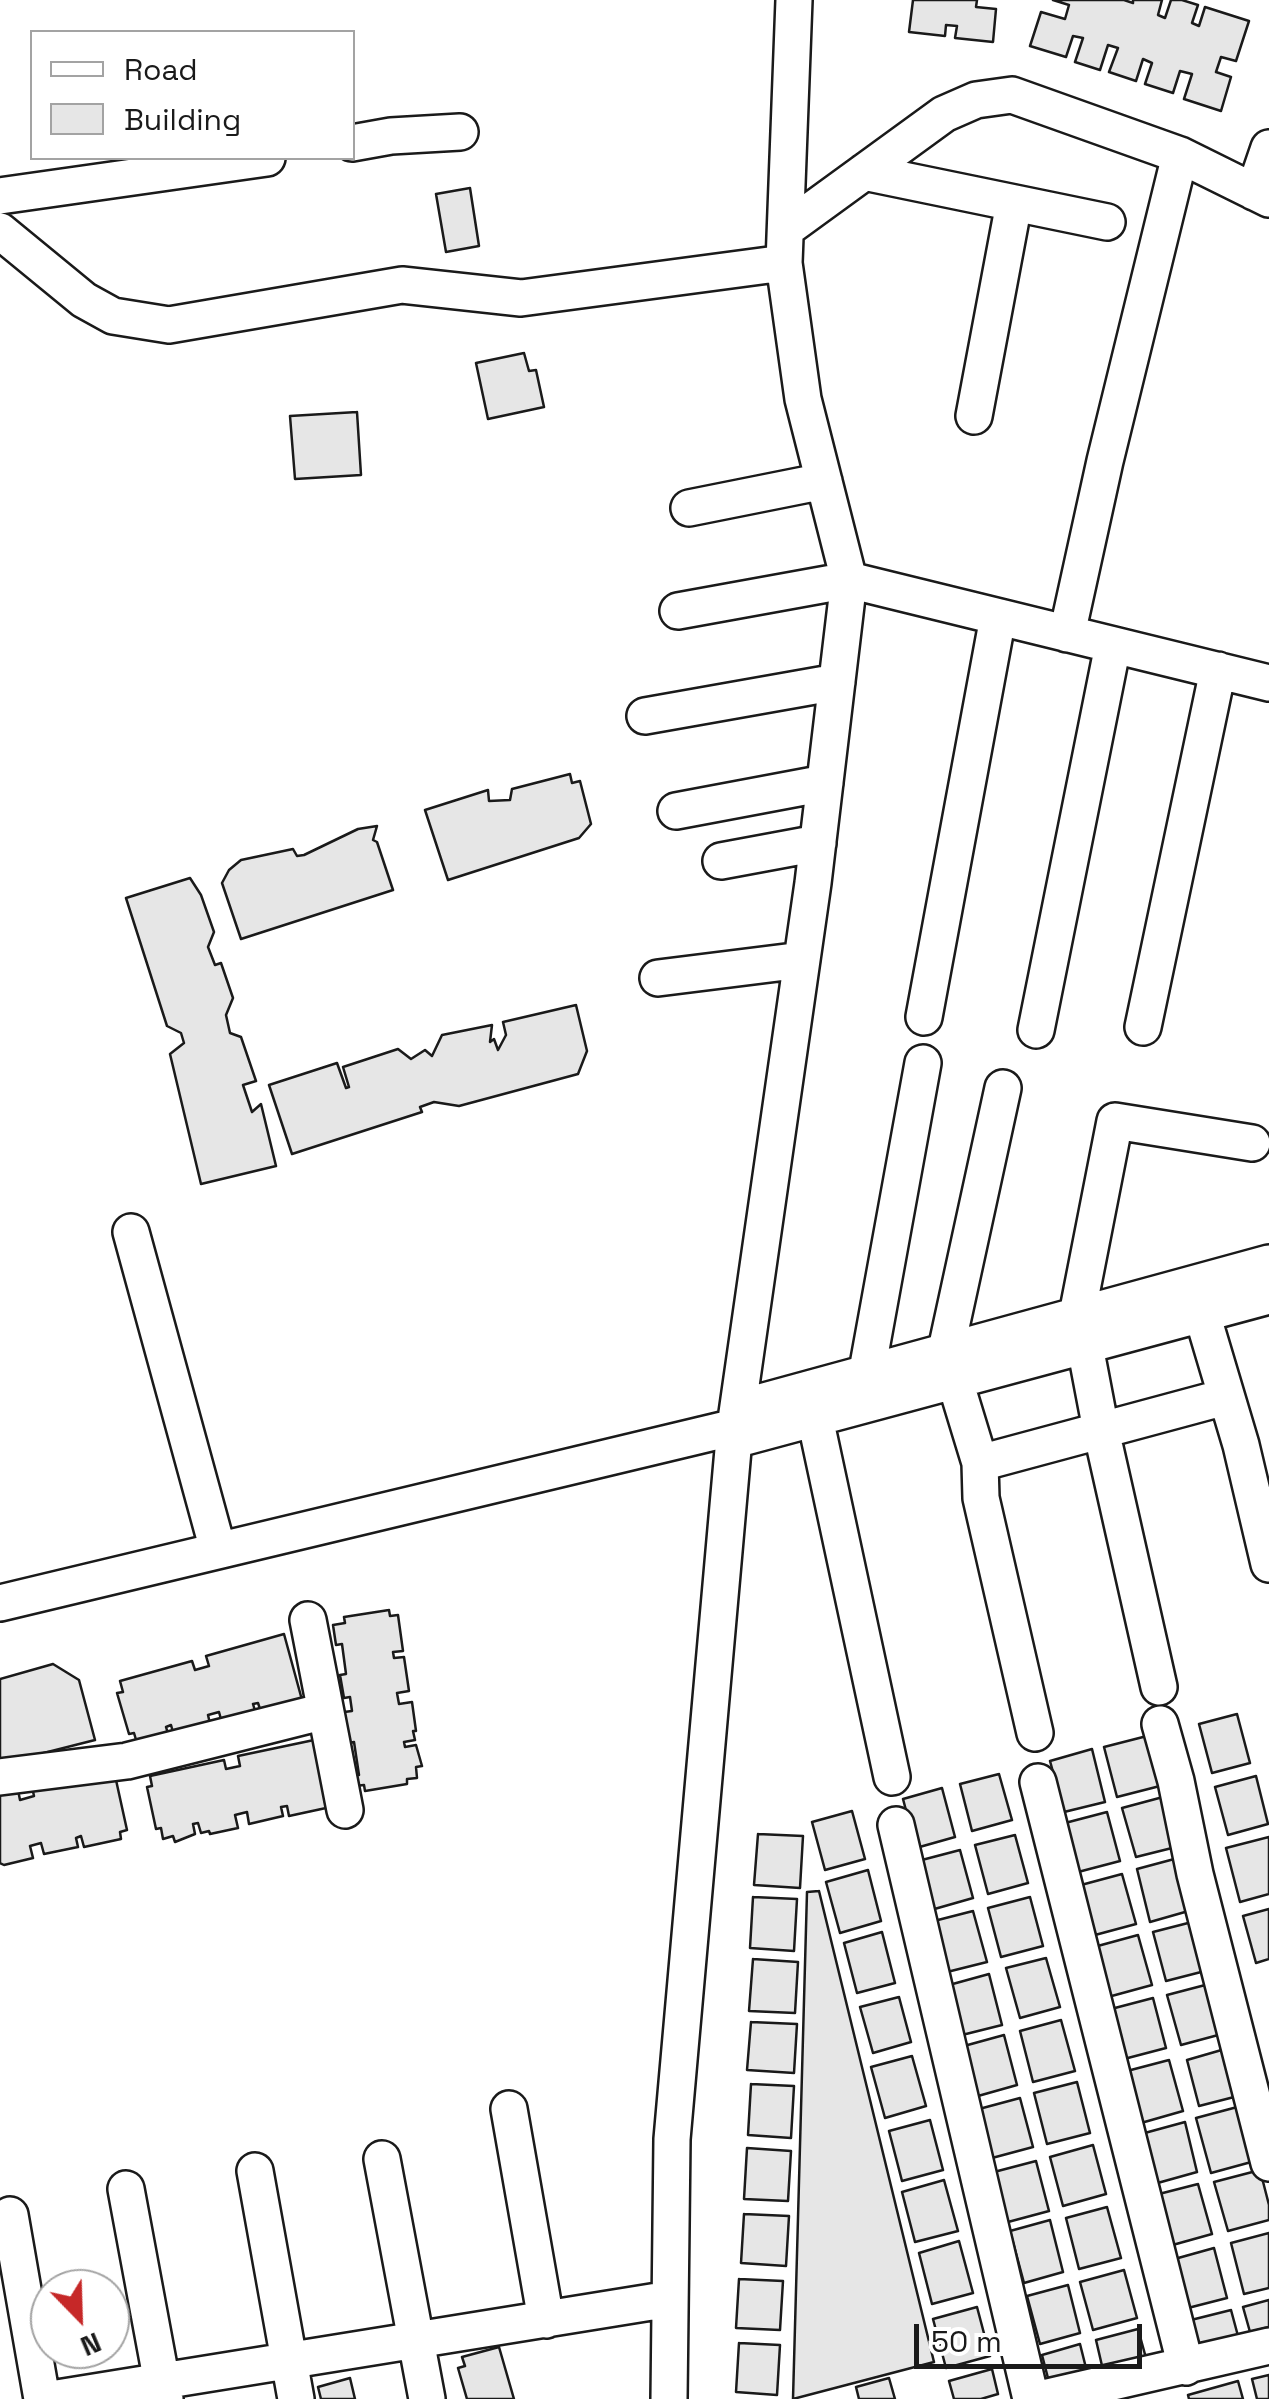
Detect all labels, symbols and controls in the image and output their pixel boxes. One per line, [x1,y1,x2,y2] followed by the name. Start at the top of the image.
[30,30,355,160] legend
[124,50,198,89] text: Road
[124,100,241,139] text: Building
[30,2269,130,2369] north arrow
[919,2304,1146,2366] scale bar
[931,2322,1002,2361] text: 50 m
[75,2325,107,2365] text: N

